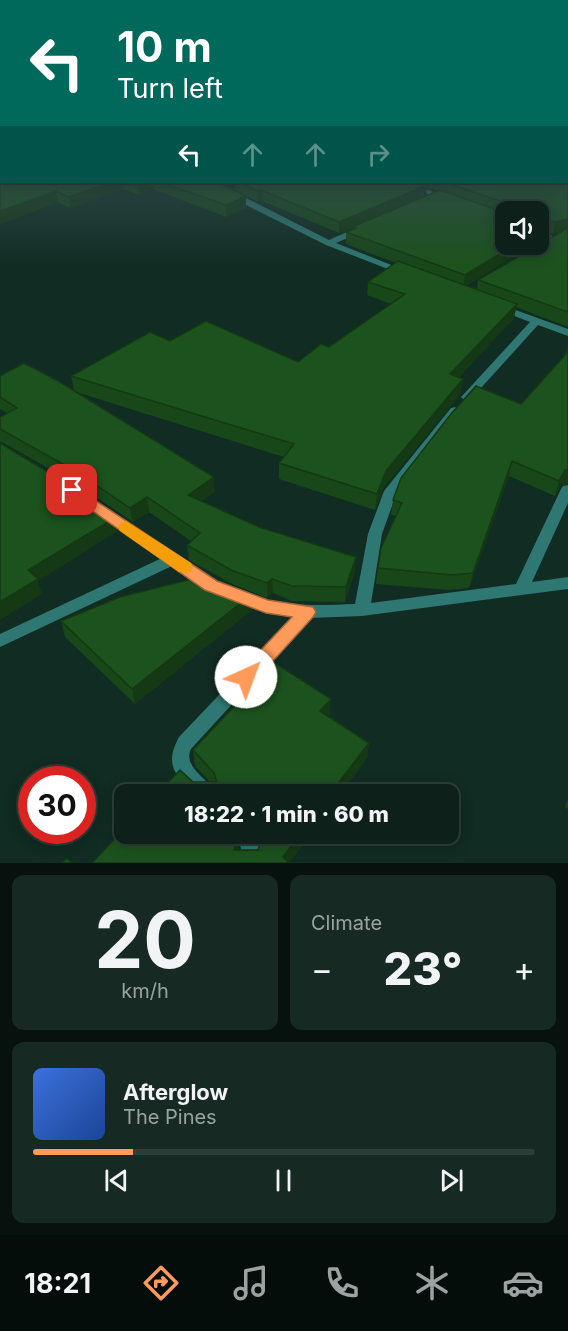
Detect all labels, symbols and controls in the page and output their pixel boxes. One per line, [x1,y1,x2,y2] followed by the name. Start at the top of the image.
[117,21,212,72] text: 10 m
[18,24,96,102] icon: left
[117,72,223,105] text: Turn left
[173,138,206,171] icon: left
[236,138,269,171] icon: ahead
[299,138,332,171] icon: ahead
[362,138,395,171] icon: right
[495,201,549,255] map controls
[495,201,549,255] button: sound
[46,464,97,515] pin
[55,473,88,506] icon: arrive
[214,645,278,709] position arrow
[18,766,96,844] speed limit sign: 30
[184,801,389,827] text: 18:22 · 1 min · 60 m
[94,892,196,987] text: 20
[311,911,382,935] text: Climate
[384,941,462,996] text: 23°
[311,949,333,989] text: −
[513,949,535,989] text: +
[121,979,169,1003] text: km/h
[123,1079,228,1105] text: Afterglow
[123,1105,217,1129] text: The Pines
[100,1164,133,1197] icon: previous
[267,1164,300,1197] icon: pause
[435,1164,468,1197] icon: next
[140,1262,182,1304] icon: directions
[230,1262,272,1304] icon: music
[321,1262,363,1304] icon: phone
[411,1262,453,1304] icon: climate
[502,1262,544,1304] icon: car
[24,1267,91,1300] text: 18:21

